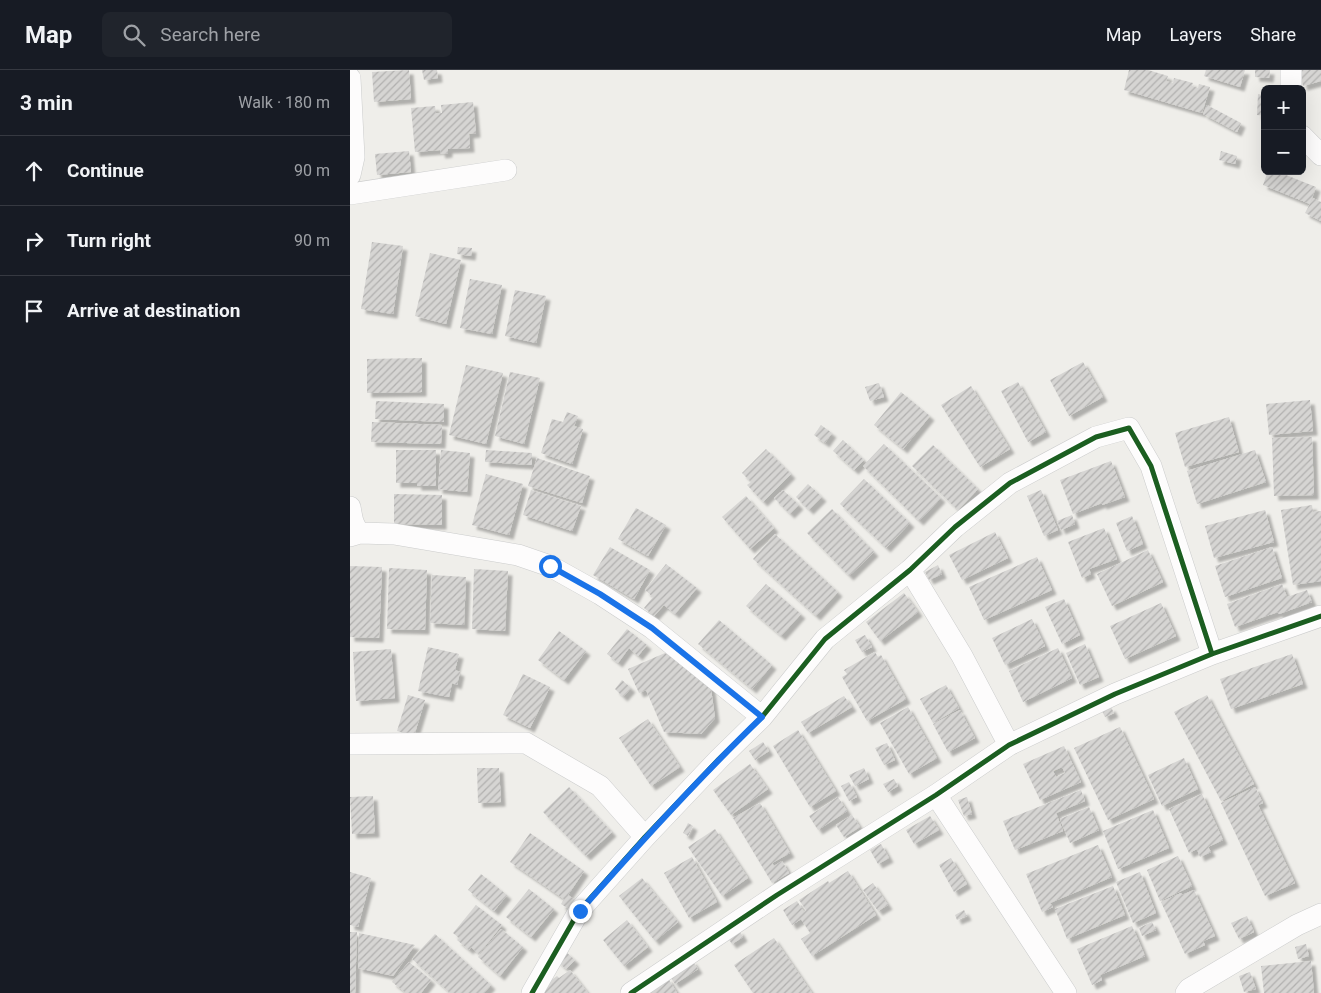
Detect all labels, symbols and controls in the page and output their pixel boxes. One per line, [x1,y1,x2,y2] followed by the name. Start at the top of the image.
[102,12,452,57] search box
[25,21,72,49] text: Map
[120,21,148,49] icon: search
[160,23,260,46] text: Search here
[1106,24,1141,45] text: Map
[1169,24,1222,45] text: Layers
[1250,24,1296,45] text: Share
[1261,85,1306,175] map controls
[1261,85,1306,130] button: +
[20,91,73,115] text: 3 min
[238,93,330,112] text: Walk · 180 m
[1261,130,1306,175] button: −
[20,157,48,185] icon: ahead
[67,159,144,182] text: Continue
[294,161,330,180] text: 90 m
[20,227,48,255] icon: right
[67,229,151,252] text: Turn right
[294,231,330,250] text: 90 m
[20,297,48,325] icon: arrive
[67,299,240,322] text: Arrive at destination
[539,555,562,578] route start
[569,900,592,923] route end

